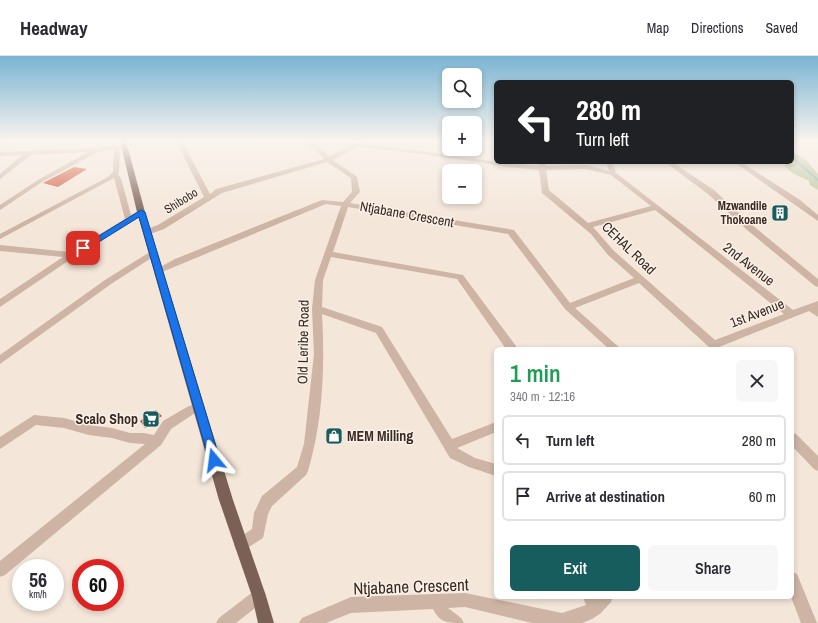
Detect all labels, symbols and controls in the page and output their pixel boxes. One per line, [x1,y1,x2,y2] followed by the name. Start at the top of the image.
[20,15,88,41] text: Headway
[647,19,669,37] text: Map
[691,19,743,37] text: Directions
[765,19,798,37] text: Saved
[442,68,482,204] map controls
[442,68,482,108] button: search
[576,91,641,129] text: 280 m
[510,96,562,148] icon: left
[442,116,482,156] button: +
[576,127,629,152] text: Turn left
[442,164,482,204] button: −
[161,184,201,218] street label: Shibobo
[359,197,455,231] street label: Ntjabane Crescent
[718,198,768,228] place label: Mzwandile Thokoane
[770,203,790,223] building icon: Mzwandile Thokoane
[598,218,660,278] street label: CEHAL Road
[66,231,100,265] pin
[72,237,94,259] icon: arrive
[720,238,778,290] street label: 2nd Avenue
[727,294,787,332] street label: 1st Avenue
[293,300,313,384] street label: Old Leribe Road
[510,357,561,389] text: 1 min
[736,360,778,402] button: close
[510,388,575,405] text: 340 m · 12:16
[141,409,161,429] supermarket icon: Scalo Shop
[75,410,138,428] place label: Scalo Shop
[324,426,344,446] shop icon: MEM Milling
[347,427,413,445] place label: MEM Milling
[512,429,534,451] icon: left
[546,430,594,451] text: Turn left
[742,430,776,451] text: 280 m
[193,439,235,481] position arrow
[512,485,534,507] icon: arrive
[546,486,665,507] text: Arrive at destination
[749,486,776,507] text: 60 m
[510,545,640,591] button: Exit
[648,545,778,591] button: Share
[72,559,124,611] speed limit sign: 60
[29,566,47,593] text: 56
[353,572,469,600] street label: Ntjabane Crescent
[29,588,47,601] text: km/h

